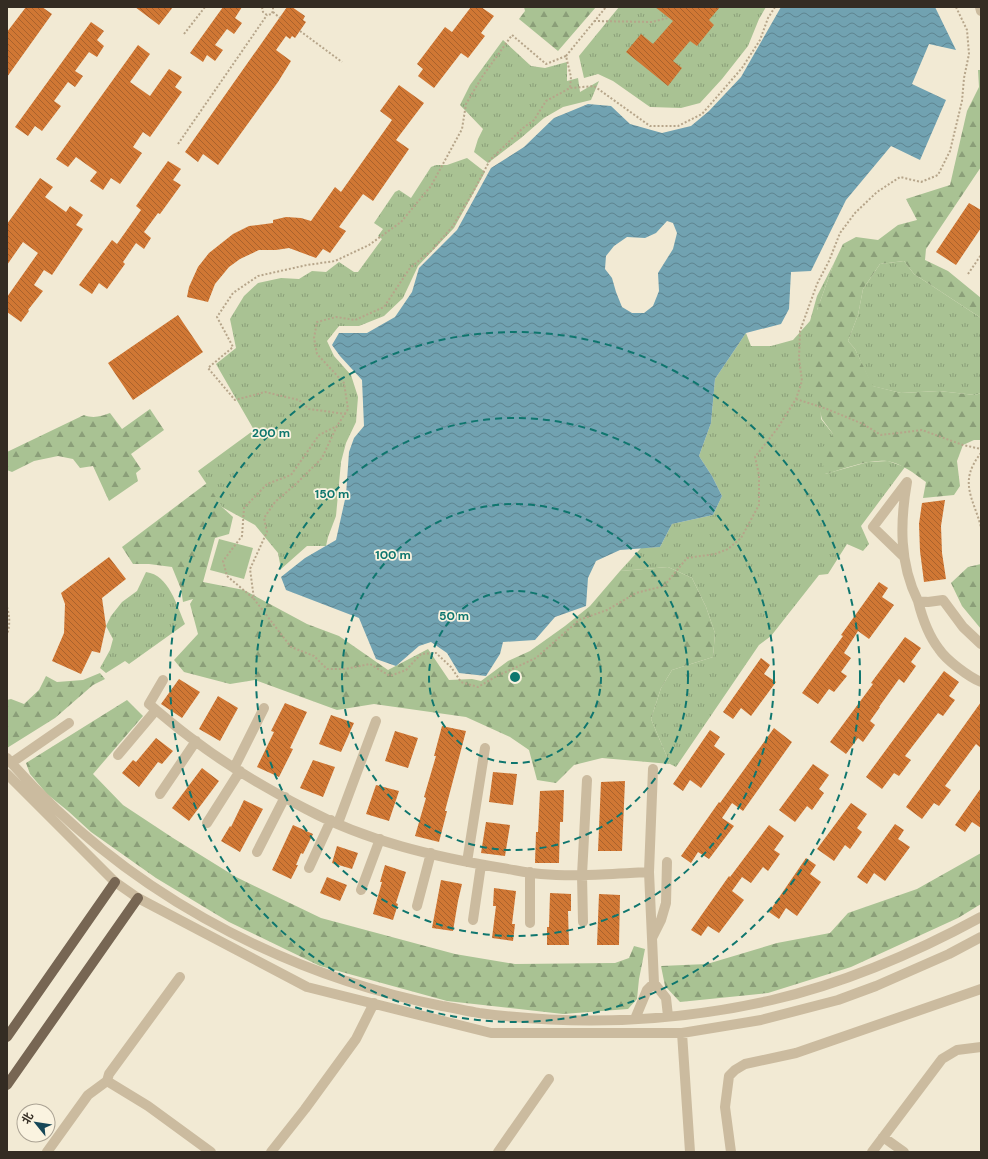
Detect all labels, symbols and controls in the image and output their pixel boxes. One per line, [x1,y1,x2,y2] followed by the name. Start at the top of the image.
[252,425,290,441] text: 200 m
[315,486,349,502] text: 150 m
[375,547,411,563] text: 100 m
[439,608,469,624] text: 50 m
[508,670,522,684] centre of rings
[16,1103,56,1143] north arrow
[19,1110,36,1126] text: 北

